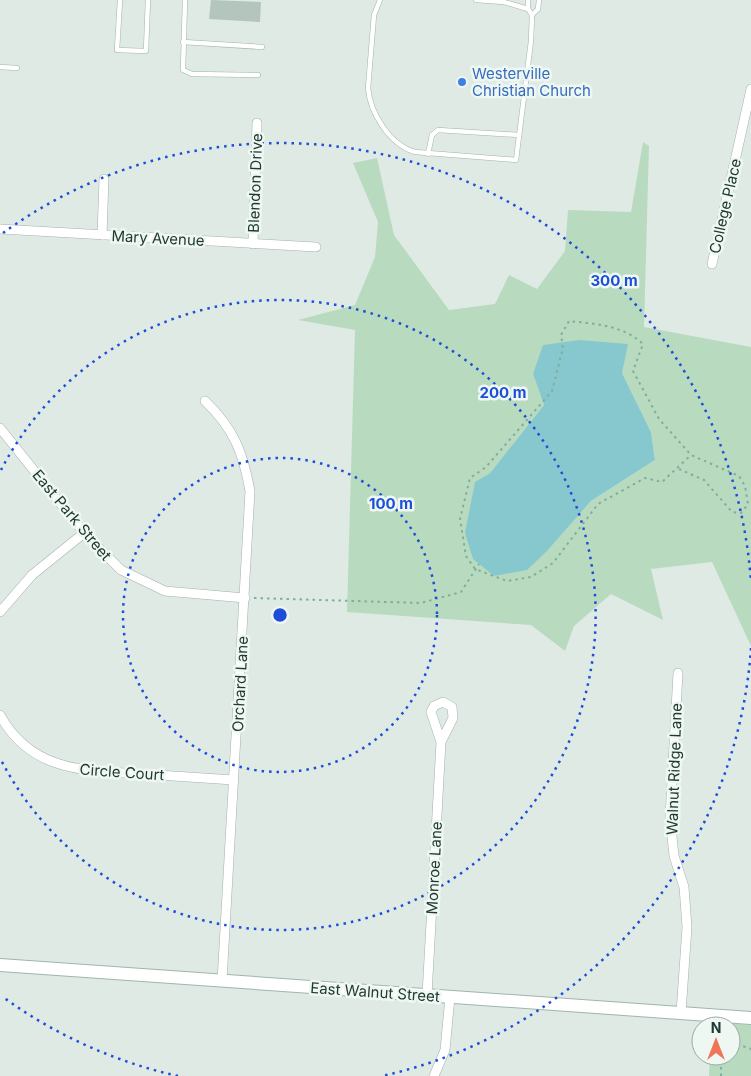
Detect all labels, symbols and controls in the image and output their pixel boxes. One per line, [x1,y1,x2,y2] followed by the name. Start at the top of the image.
[472,64,591,100] place label: Westerville Christian Church
[456,76,468,88] marker: Westerville Christian Church
[244,133,266,233] street label: Blendon Drive
[705,157,745,255] street label: College Place
[111,226,205,250] street label: Mary Avenue
[590,271,638,290] text: 300 m
[480,383,526,402] text: 200 m
[28,466,116,565] street label: East Park Street
[369,494,413,513] text: 100 m
[271,606,289,624] centre of rings
[228,636,252,732] street label: Orchard Lane
[662,703,686,835] street label: Walnut Ridge Lane
[79,760,165,784] street label: Circle Court
[422,821,446,915] street label: Monroe Lane
[310,978,440,1006] street label: East Walnut Street
[691,1016,741,1066] north arrow
[711,1019,721,1036] text: N

